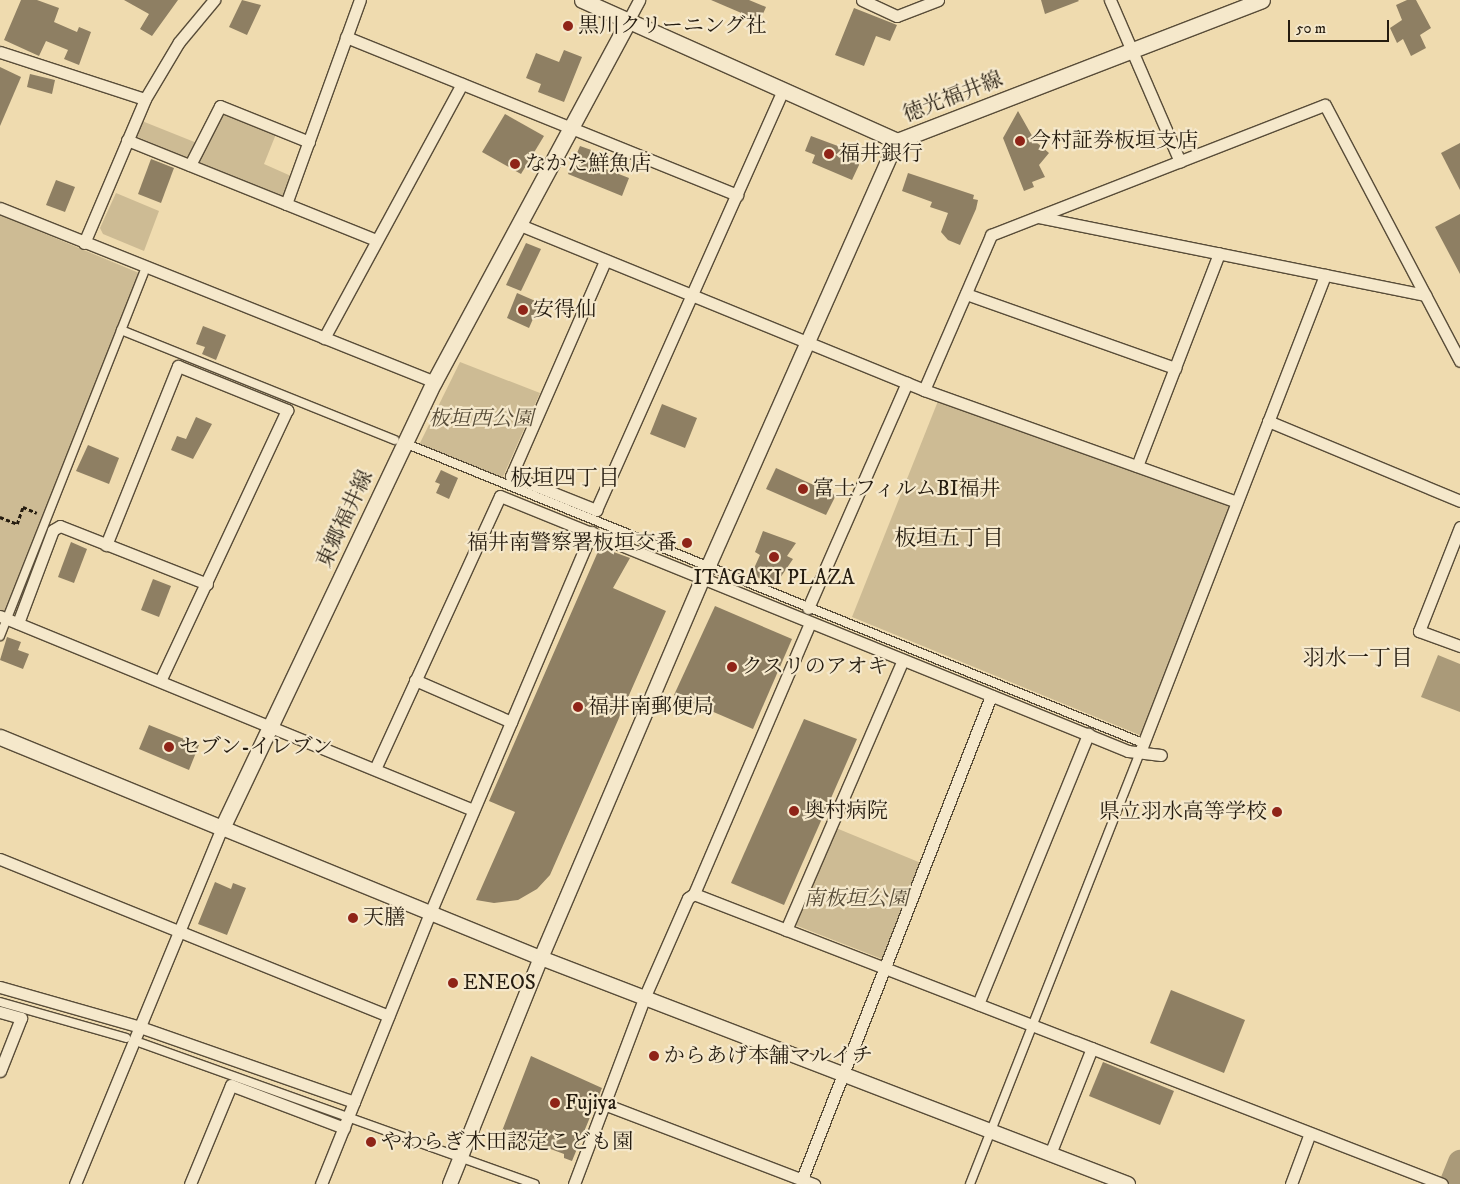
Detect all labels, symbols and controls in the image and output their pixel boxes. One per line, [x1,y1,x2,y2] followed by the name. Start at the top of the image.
[1290,10,1391,42] scale bar
[578,13,767,39] place label: 黒川クリーニング社
[1296,19,1326,38] text: 50 m
[562,20,574,32] marker: 黒川クリーニング社
[899,66,1007,128] street label: 徳光福井線
[1030,128,1198,154] place label: 今村証券板垣支店
[1014,135,1026,147] marker: 今村証券板垣支店
[839,141,923,167] place label: 福井銀行
[823,148,835,160] marker: 福井銀行
[525,151,651,177] place label: なかた鮮魚店
[509,158,521,170] marker: なかた鮮魚店
[533,297,596,323] place label: 安得仙
[517,304,529,316] marker: 安得仙
[429,406,533,432] park label: 板垣西公園
[311,466,379,572] street label: 東郷福井線
[510,466,620,492] district label: 板垣四丁目
[813,476,1003,502] place label: 富士フィルムBI福井
[797,483,809,495] marker: 富士フィルムBI福井
[894,526,1004,552] district label: 板垣五丁目
[467,530,677,556] place label: 福井南警察署板垣交番
[681,537,693,549] marker: 福井南警察署板垣交番
[768,551,780,563] marker: ITAGAKI PLAZA
[693,565,855,591] place label: ITAGAKI PLAZA
[1303,646,1413,672] district label: 羽水一丁目
[742,654,889,680] place label: クスリのアオキ
[726,661,738,673] marker: クスリのアオキ
[588,694,714,720] place label: 福井南郵便局
[572,701,584,713] marker: 福井南郵便局
[179,734,335,760] place label: セブン-イレブン
[163,741,175,753] marker: セブン-イレブン
[804,798,888,824] place label: 奥村病院
[1099,799,1267,825] place label: 県立羽水高等学校
[788,805,800,817] marker: 奥村病院
[1271,806,1283,818] marker: 県立羽水高等学校
[804,886,908,912] park label: 南板垣公園
[363,905,405,931] place label: 天膳
[347,912,359,924] marker: 天膳
[463,970,536,996] place label: ENEOS
[447,977,459,989] marker: ENEOS
[664,1043,874,1069] place label: からあげ本舗マルイチ
[648,1050,660,1062] marker: からあげ本舗マルイチ
[565,1090,617,1116] place label: Fujiya
[549,1097,561,1109] marker: Fujiya
[381,1129,633,1155] place label: やわらぎ木田認定こども園
[365,1136,377,1148] marker: やわらぎ木田認定こども園

